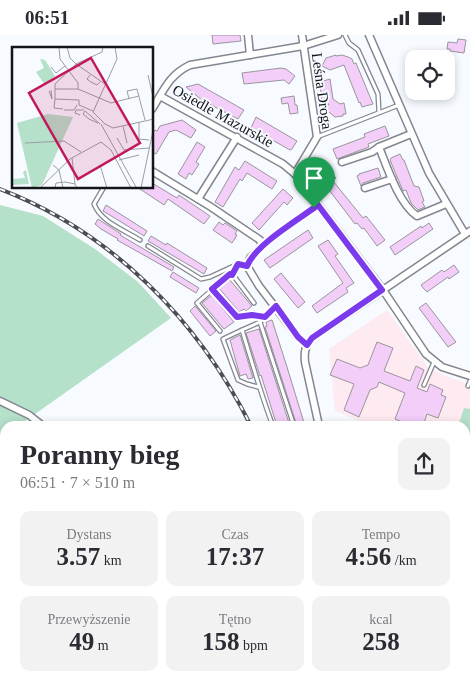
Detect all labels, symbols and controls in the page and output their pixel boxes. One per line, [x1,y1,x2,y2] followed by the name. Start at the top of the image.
[25,7,69,28] text: 06:51
[12,47,154,189] inset map
[405,50,455,100] map controls
[405,50,455,100] button: locate
[309,52,335,131] street label: Leśna Droga
[170,82,277,151] street label: Osiedle Mazurskie
[293,157,335,208] pin
[300,164,328,192] icon: arrive
[398,438,450,490] button: share
[20,439,179,470] text: Poranny bieg
[20,474,135,491] text: 06:51 · 7 × 510 m
[66,527,112,542] text: Dystans
[221,527,249,542] text: Czas
[362,527,400,542] text: Tempo
[56,543,100,570] text: 3.57
[206,543,264,570] text: 17:37
[345,543,391,570] text: 4:56
[100,553,122,568] text: km
[391,553,417,568] text: /km
[47,612,131,627] text: Przewyższenie
[219,612,251,627] text: Tętno
[369,612,393,627] text: kcal
[69,628,94,655] text: 49
[202,628,240,655] text: 158
[362,628,400,655] text: 258
[94,638,109,653] text: m
[240,638,268,653] text: bpm

